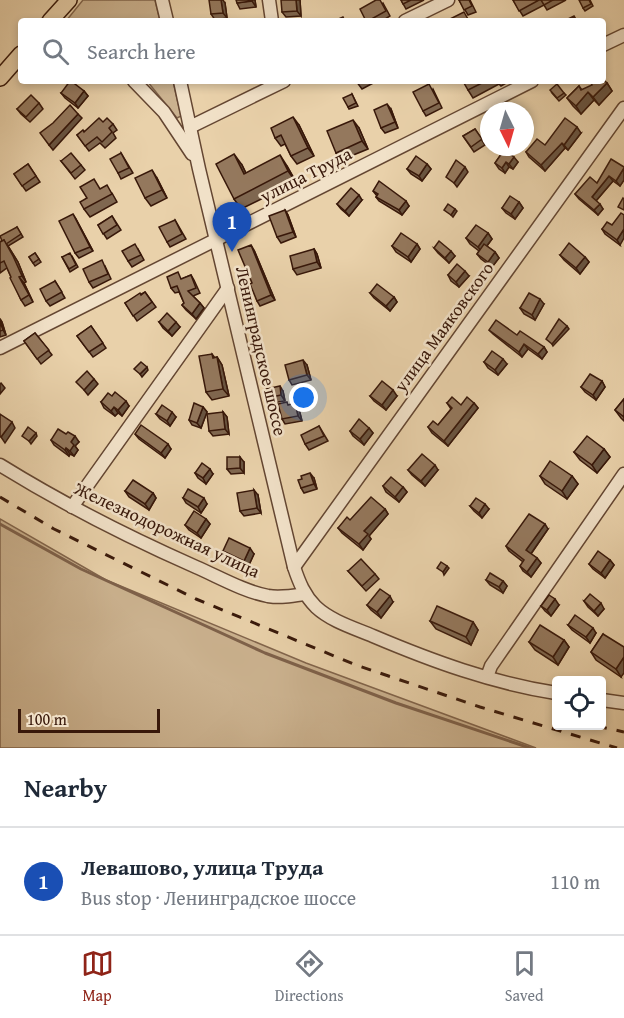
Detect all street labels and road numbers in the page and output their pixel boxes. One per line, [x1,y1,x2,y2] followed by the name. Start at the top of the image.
[254,140,357,210] street label: улица Труда
[386,256,500,398] street label: улица Маяковского
[229,263,294,438] street label: Ленинградское шоссе
[69,474,265,585] street label: Железнодорожная улица

